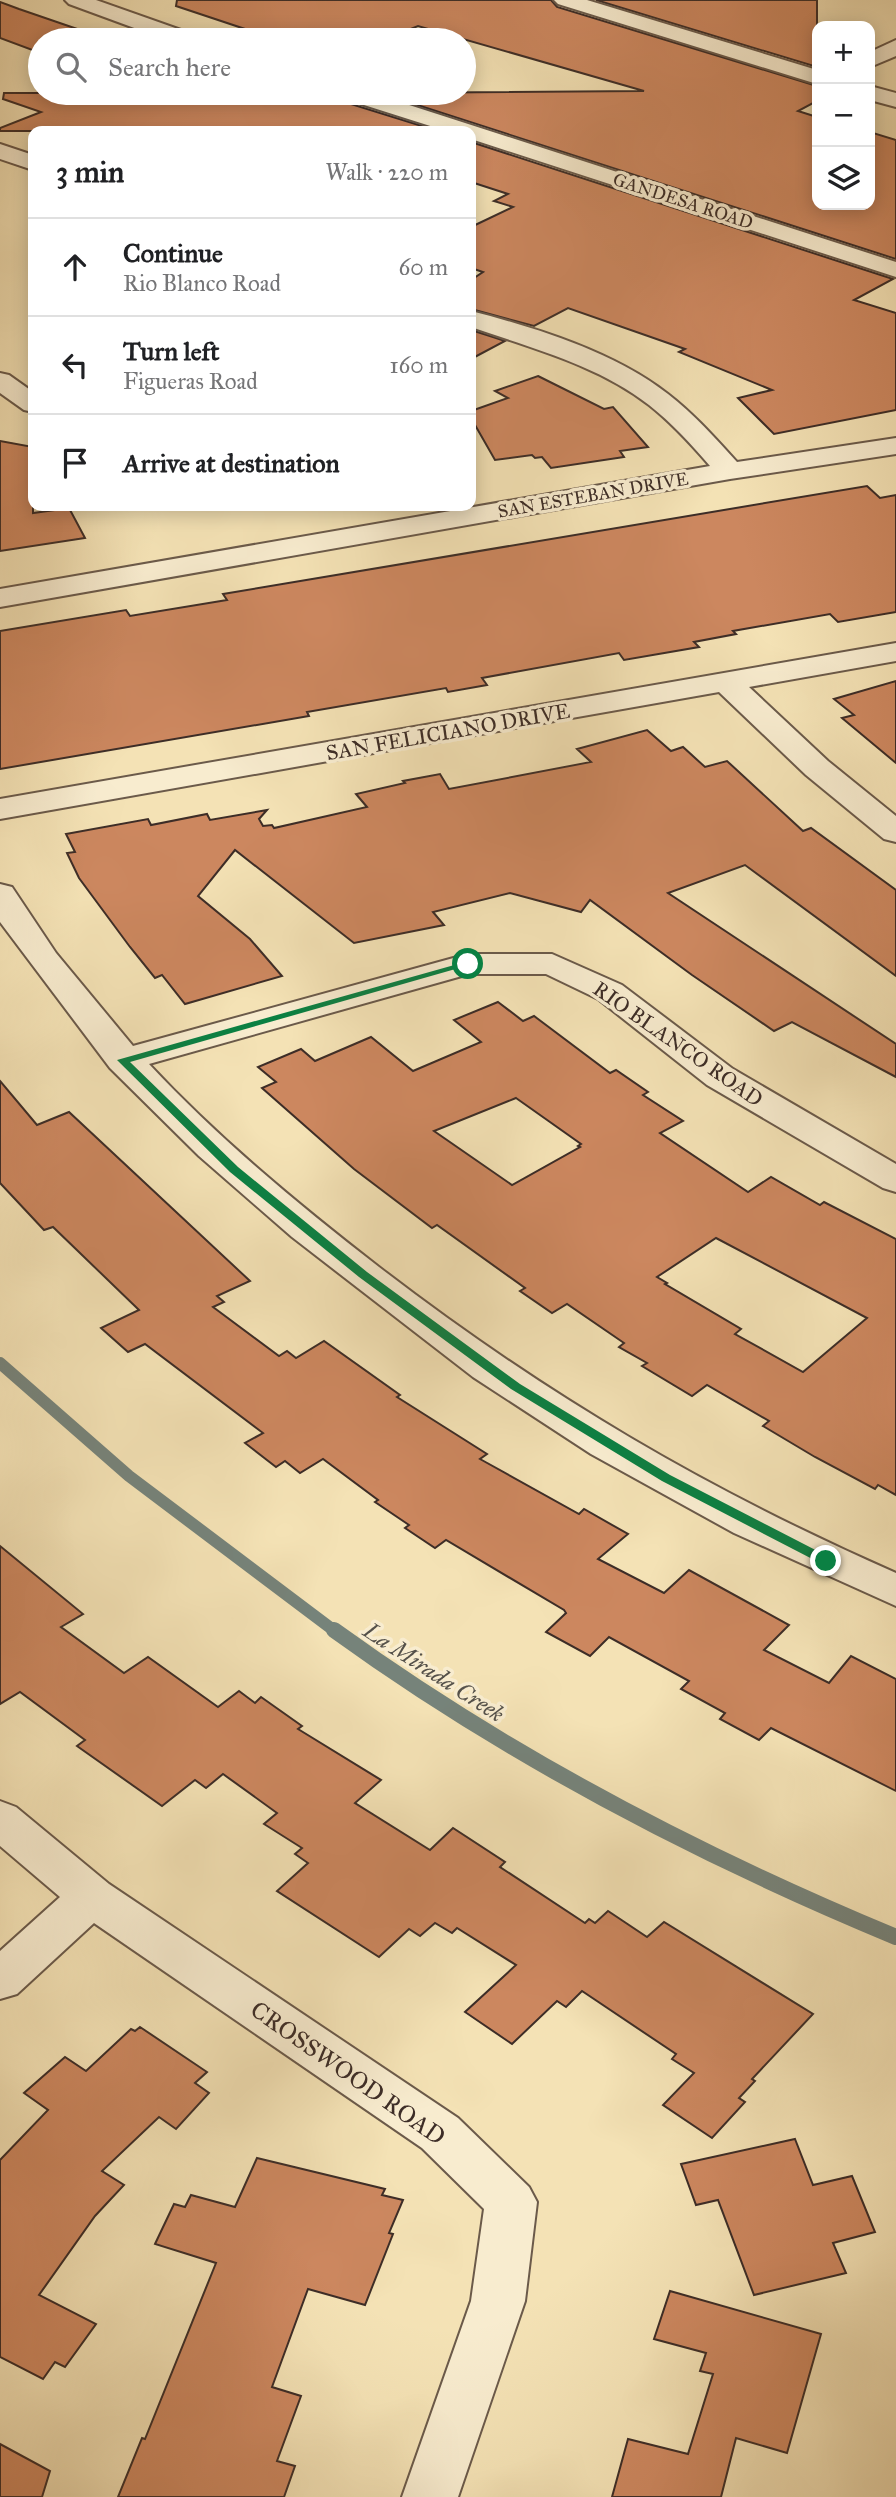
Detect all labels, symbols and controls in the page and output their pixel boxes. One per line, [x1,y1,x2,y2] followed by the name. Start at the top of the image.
[812,21,875,210] map controls
[812,21,875,84] button: +
[28,28,476,105] search box
[52,48,90,86] icon: search
[108,51,231,83] text: Search here
[812,84,875,147] button: −
[812,147,875,210] button: layers
[56,154,124,190] text: 3 min
[325,158,448,186] text: Walk · 220 m
[610,168,756,234] street label: GANDESA ROAD
[123,237,223,269] text: Continue
[56,248,94,286] icon: ahead
[399,253,448,281] text: 60 m
[123,269,281,297] text: Rio Blanco Road
[123,335,219,367] text: Turn left
[56,346,94,384] icon: left
[390,351,448,379] text: 160 m
[123,367,258,395] text: Figueras Road
[56,444,94,482] icon: arrive
[123,447,340,479] text: Arrive at destination
[496,467,690,523] street label: SAN ESTEBAN DRIVE
[324,698,572,766] street label: SAN FELICIANO DRIVE
[452,948,483,979] route start
[588,976,768,1112] street label: RIO BLANCO ROAD
[810,1545,841,1576] route end
[358,1616,510,1728] water label: La Mirada Creek
[245,1994,451,2152] street label: CROSSWOOD ROAD

